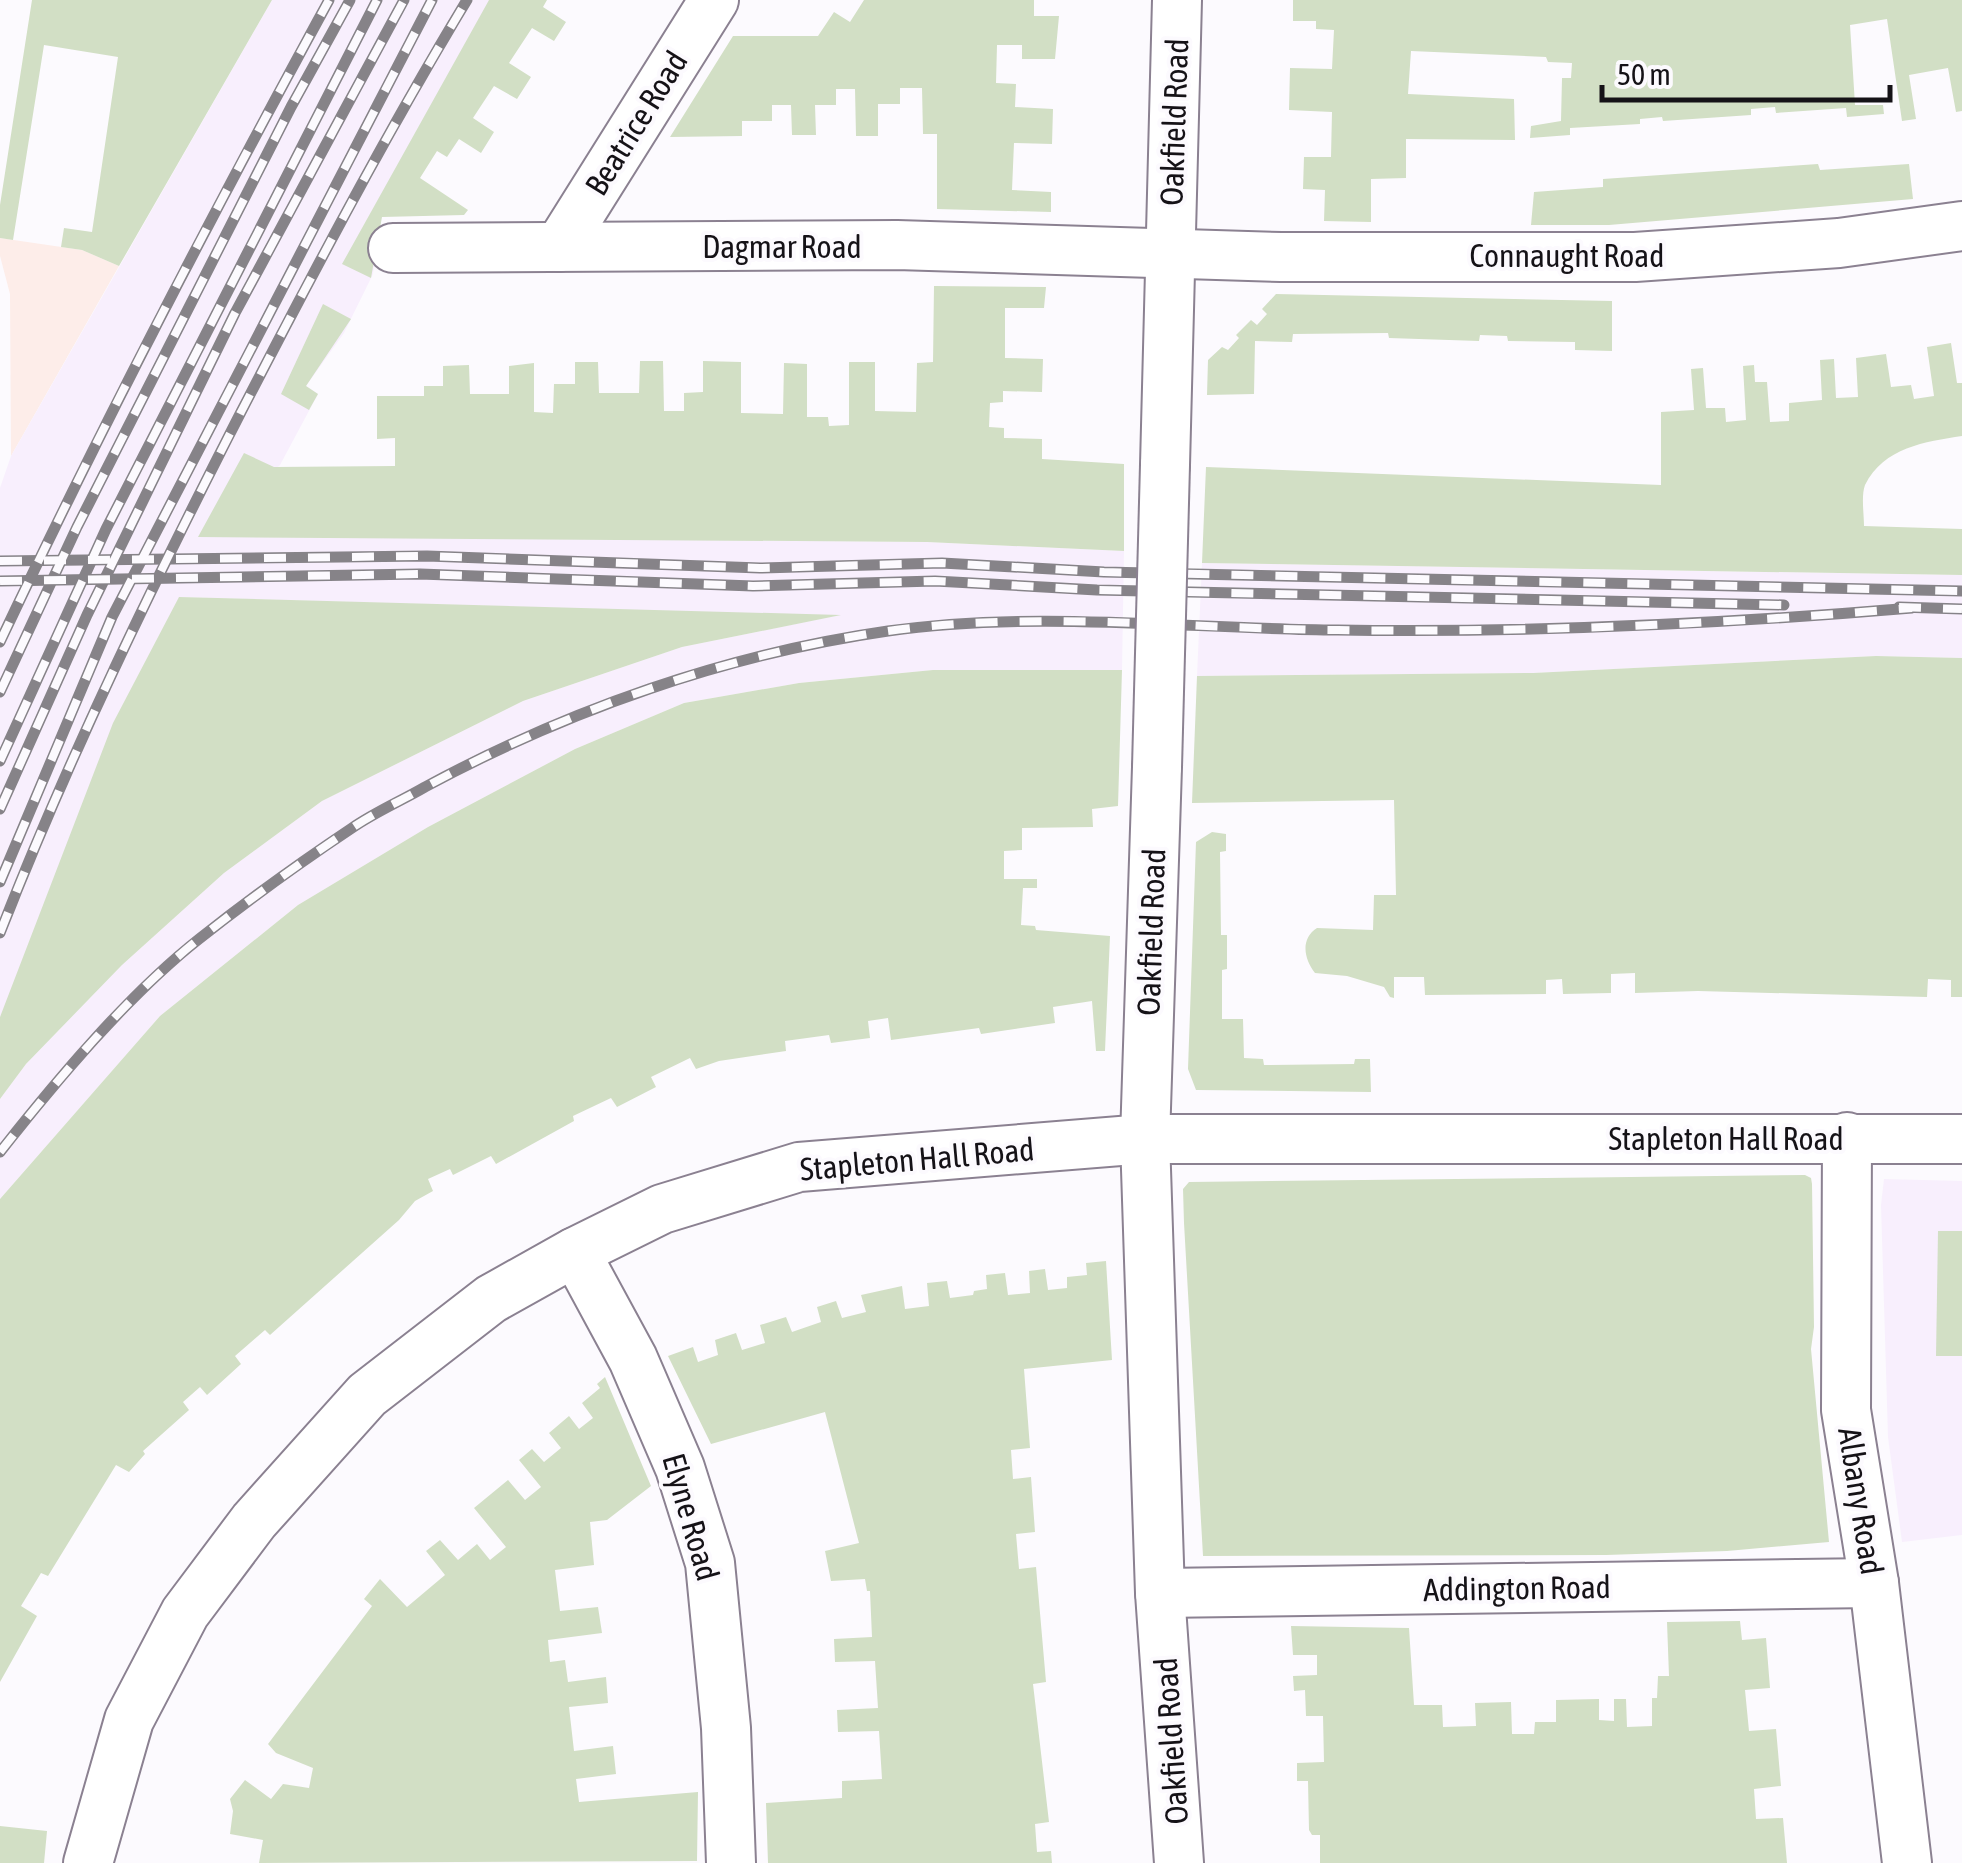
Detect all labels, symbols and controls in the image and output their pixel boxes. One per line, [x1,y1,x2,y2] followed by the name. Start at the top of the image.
[1153,38,1195,206] street label: Oakfield Road
[1602,40,1890,102] scale bar
[577,44,695,202] street label: Beatrice Road
[1617,57,1671,91] text: 50 m
[702,228,862,265] street label: Dagmar Road
[1470,237,1664,274] street label: Connaught Road
[1130,848,1172,1016] street label: Oakfield Road
[1608,1120,1844,1157] street label: Stapleton Hall Road
[798,1130,1036,1188] street label: Stapleton Hall Road
[1831,1425,1891,1577] street label: Albany Road
[655,1449,727,1585] street label: Elyne Road
[1423,1568,1611,1608] street label: Addington Road
[1147,1656,1195,1826] street label: Oakfield Road

